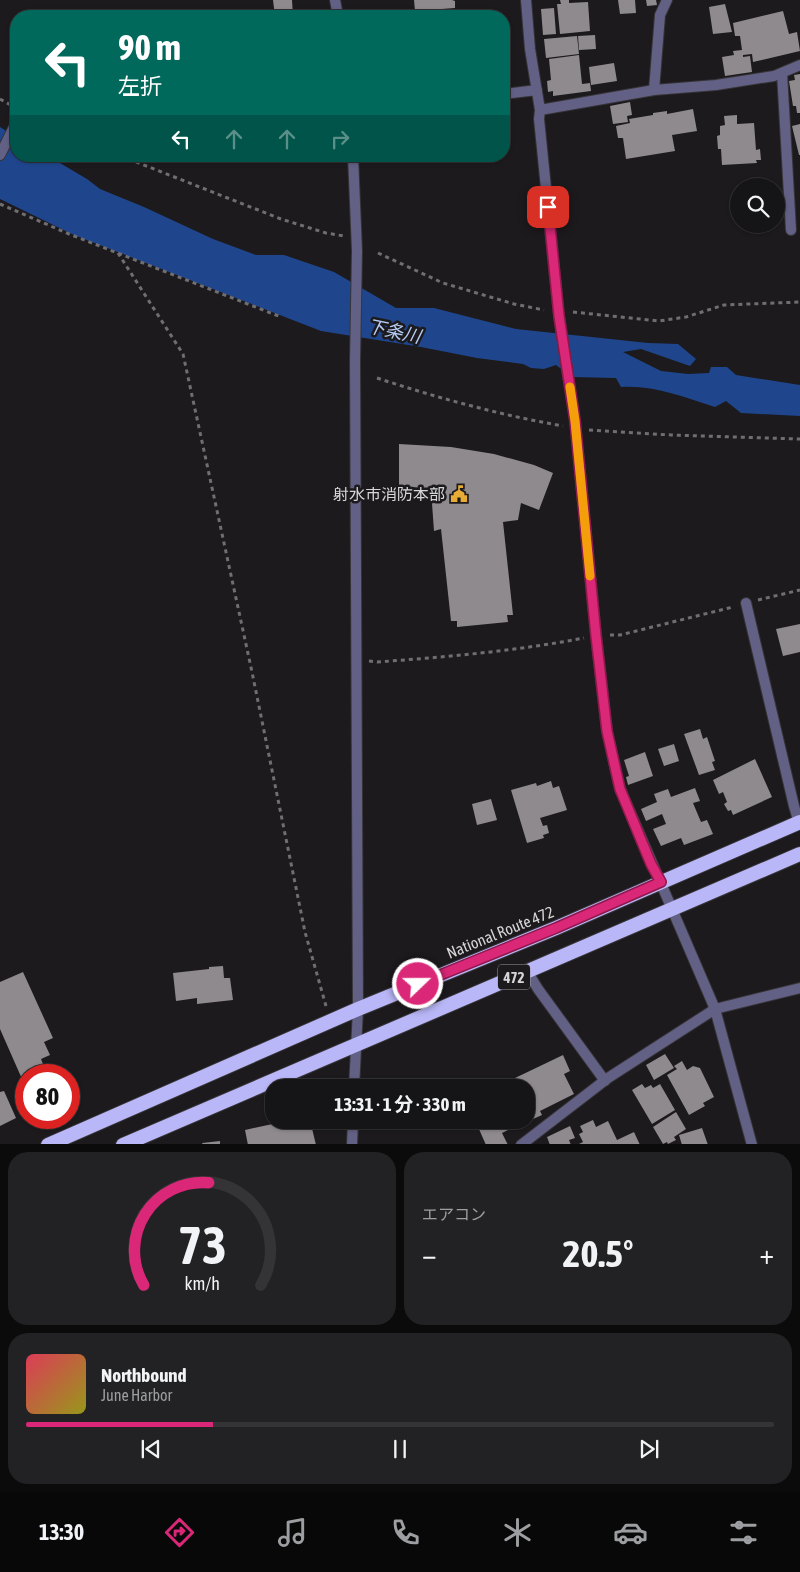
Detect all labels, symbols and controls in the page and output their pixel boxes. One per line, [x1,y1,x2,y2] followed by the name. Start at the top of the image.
[118,27,181,67] text: 90 m
[35,30,100,95] icon: left
[118,73,162,99] text: 左折
[167,125,195,153] icon: left
[220,125,248,153] icon: ahead
[273,125,301,153] icon: ahead
[326,125,354,153] icon: right
[730,178,785,233] map controls
[730,178,785,233] button: search
[527,186,569,228] pin
[534,193,562,221] icon: arrive
[365,315,425,347] water label: 下条川
[449,484,469,504] public building icon: 射水市消防本部
[333,485,445,503] place label: 射水市消防本部
[444,902,556,962] street label: National Route 472
[391,957,443,1009] position arrow
[498,964,530,990] road number: 472
[15,1064,80,1129] speed limit sign: 80
[334,1093,466,1115] text: 13:31 · 1 分 · 330 m
[422,1205,486,1223] text: エアコン
[178,1215,226,1275] text: 73
[563,1232,633,1275] text: 20.5°
[422,1238,437,1270] text: −
[759,1238,774,1270] text: +
[184,1273,220,1294] text: km/h
[101,1364,187,1386] text: Northbound
[101,1386,172,1404] text: June Harbor
[137,1435,165,1463] icon: previous
[386,1435,414,1463] icon: pause
[635,1435,663,1463] icon: next
[162,1515,197,1550] icon: directions
[275,1515,310,1550] icon: music
[388,1515,423,1550] icon: phone
[500,1515,535,1550] icon: climate
[613,1515,648,1550] icon: car
[726,1515,761,1550] icon: filters
[39,1519,84,1545] text: 13:30

